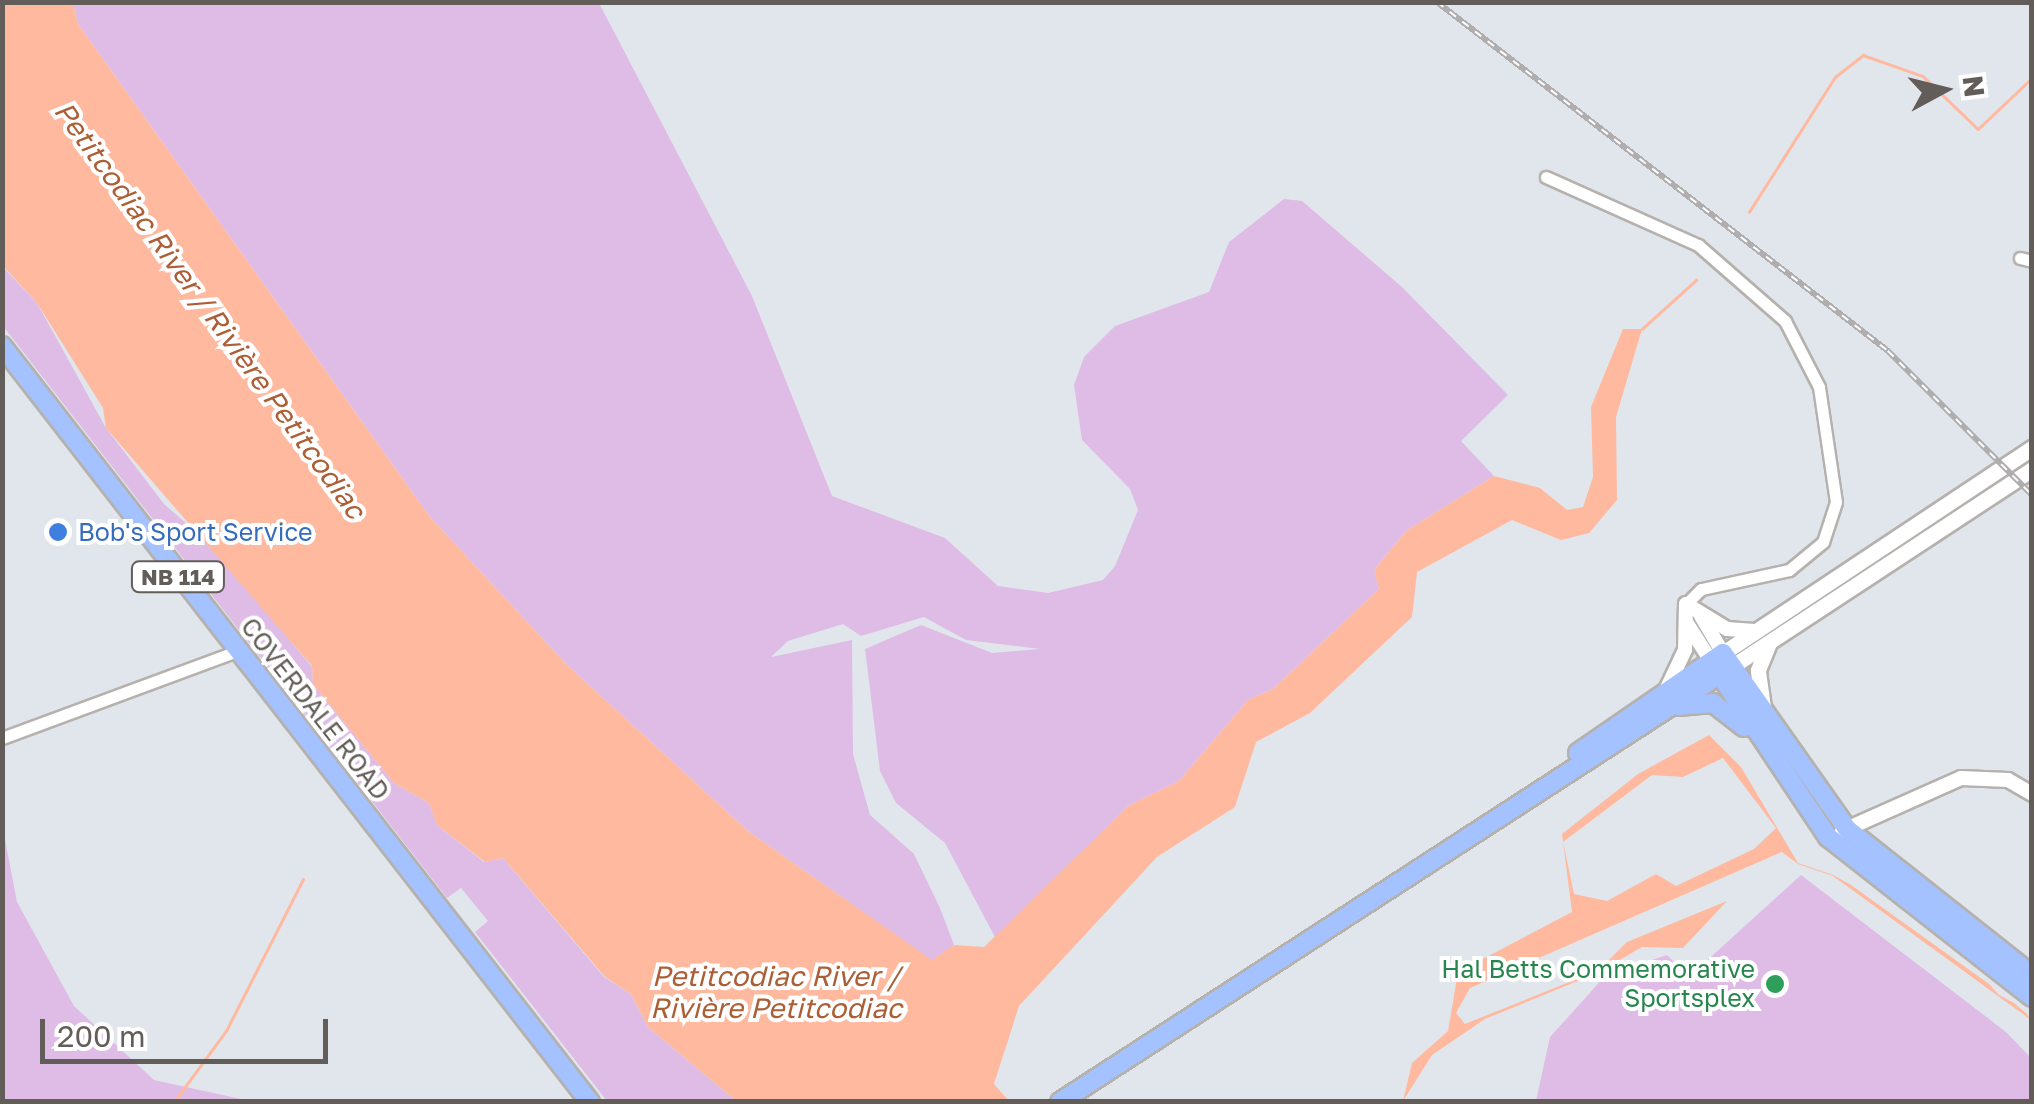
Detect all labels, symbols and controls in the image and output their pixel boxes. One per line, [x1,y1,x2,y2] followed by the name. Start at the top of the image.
[1894,40,1994,140] north arrow
[1957,74,1992,99] text: N
[47,95,373,525] water label: Petitcodiac River / Rivière Petitcodiac
[78,517,313,547] place label: Bob's Sport Service
[47,521,69,543] marker: Bob's Sport Service
[130,560,226,594] road number: NB 114
[235,612,395,806] street label: COVERDALE ROAD
[1441,955,1755,1014] place label: Hal Betts Commemorative Sportsplex
[650,959,902,1025] water label: Petitcodiac River / Rivière Petitcodiac
[1764,973,1786,995] marker: Hal Betts Commemorative Sportsplex
[45,999,332,1061] scale bar
[57,1018,146,1054] text: 200 m

